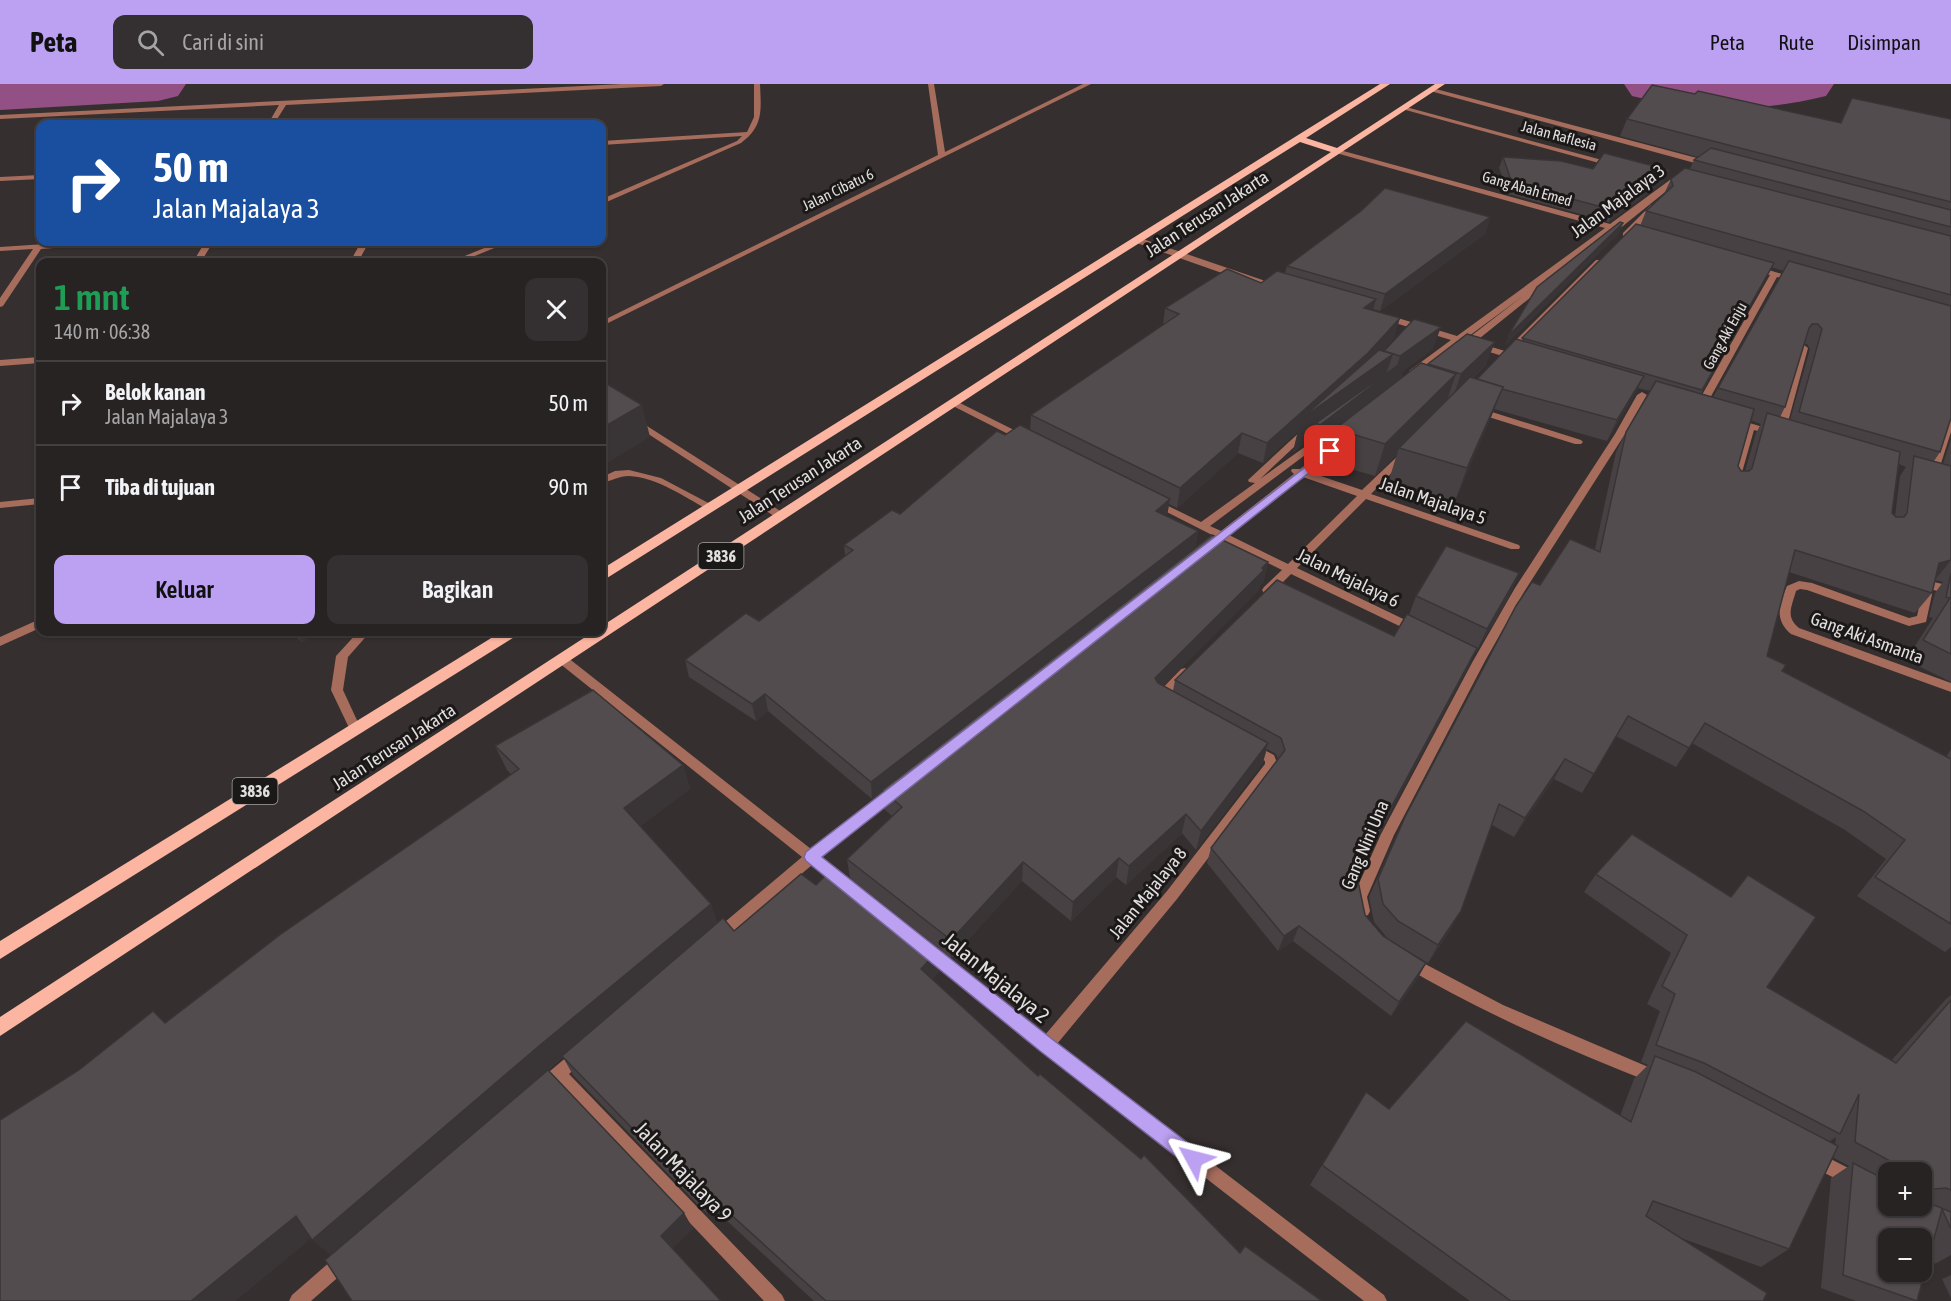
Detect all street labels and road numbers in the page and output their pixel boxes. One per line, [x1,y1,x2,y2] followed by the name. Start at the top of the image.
[1520,117,1599,154] street label: Jalan Raflesia
[1567,159,1669,242] street label: Jalan Majalaya 3
[799,165,876,214] street label: Jalan Cibatu 6
[1141,166,1272,261] street label: Jalan Terusan Jakarta
[1480,168,1574,209] street label: Gang Abah Emed
[1699,299,1750,372] street label: Gang Aki Enju
[734,432,865,527] street label: Jalan Terusan Jakarta
[1377,473,1489,529] street label: Jalan Majalaya 5
[698,543,744,569] road number: 3836
[1294,544,1403,611] street label: Jalan Majalaya 6
[1808,607,1926,668] street label: Gang Aki Asmanta
[328,699,459,794] street label: Jalan Terusan Jakarta
[232,778,278,804] road number: 3836
[1336,797,1393,892] street label: Gang Nini Una
[1104,843,1191,942] street label: Jalan Majalaya 8
[939,927,1055,1027] street label: Jalan Majalaya 2
[630,1116,737,1226] street label: Jalan Majalaya 9

